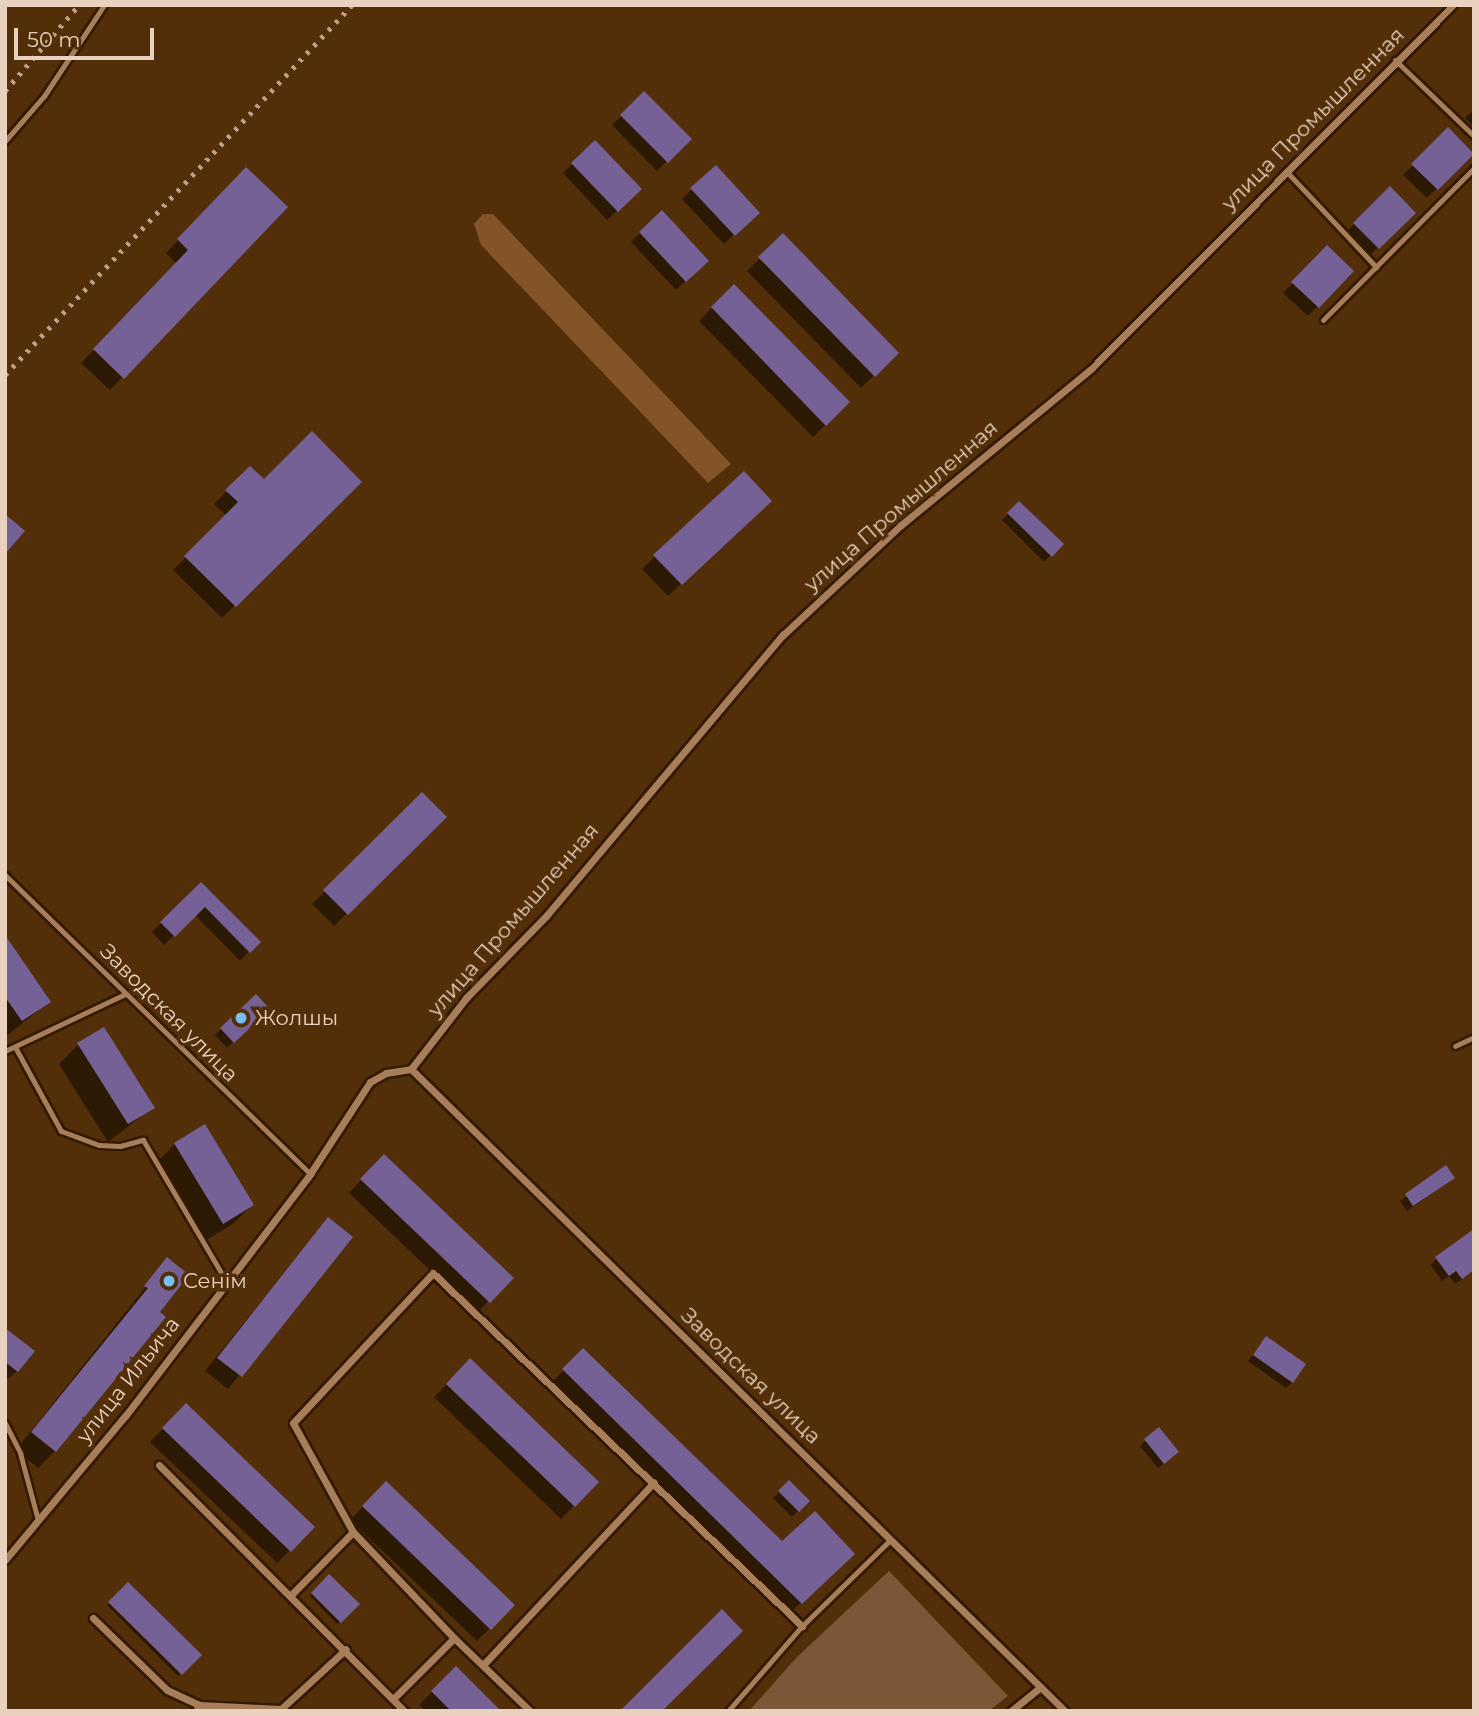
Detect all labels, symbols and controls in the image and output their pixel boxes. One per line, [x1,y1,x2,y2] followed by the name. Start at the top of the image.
[18,14,158,58] scale bar
[1216,22,1410,216] street label: улица Промышленная
[27,27,81,52] text: 50 m
[799,415,1003,597] street label: улица Промышленная
[422,818,604,1022] street label: улица Промышленная
[95,939,243,1087] street label: Заводская улица
[255,1005,338,1031] place label: Жолшы
[233,1010,249,1026] marker: Жолшы
[183,1268,247,1294] place label: Сенiм
[161,1273,177,1289] marker: Сенiм
[676,1303,826,1449] street label: Заводская улица
[71,1312,185,1448] street label: улица Ильича

